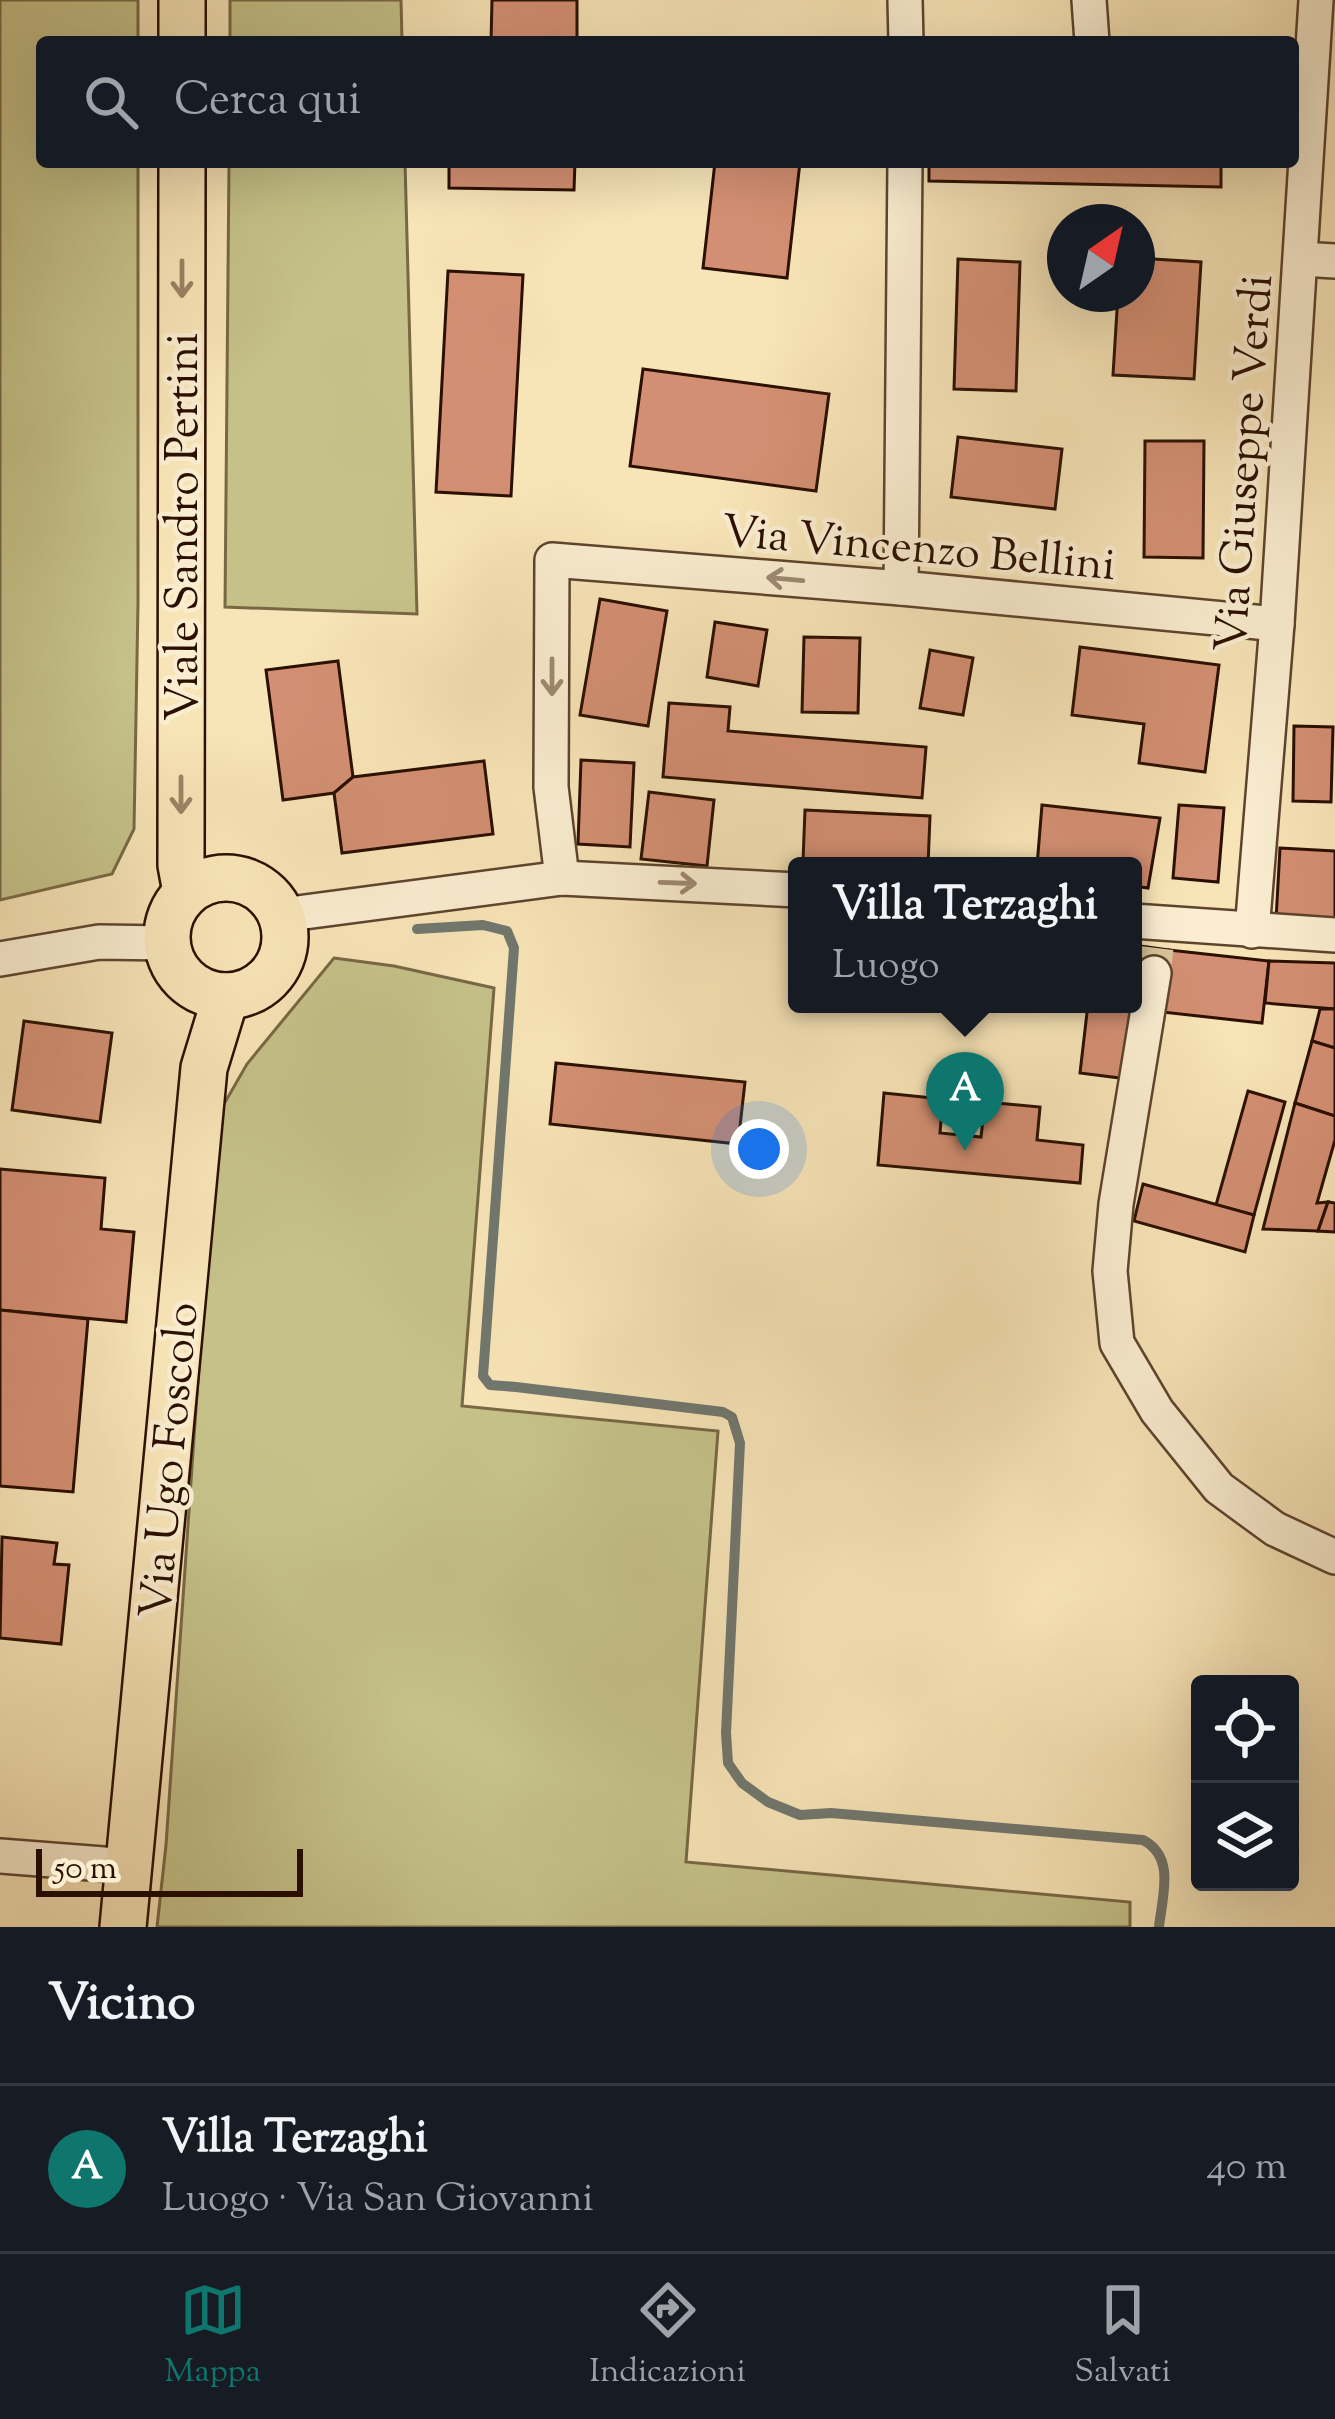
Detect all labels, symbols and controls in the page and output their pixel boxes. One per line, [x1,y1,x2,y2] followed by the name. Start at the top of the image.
[36,36,1299,168] search box
[78,69,144,135] icon: search
[174,70,361,135] text: Cerca qui
[1047,204,1155,312] north arrow
[171,259,193,298] one-way arrow
[1202,272,1293,654] street label: Via Giuseppe Verdi
[154,333,219,721] street label: Viale Sandro Pertini
[719,502,1118,601] street label: Via Vincenzo Bellini
[766,567,805,590] one-way arrow
[541,657,563,696] one-way arrow
[170,775,192,814] one-way arrow
[788,857,1142,1013] popup
[658,872,697,895] one-way arrow
[832,875,1098,940] text: Villa Terzaghi
[832,940,940,996] text: Luogo
[926,1052,1004,1151] pin: A
[729,1119,789,1179] your location
[126,1300,219,1621] street label: Via Ugo Foscolo
[1191,1675,1299,1891] map controls
[1191,1675,1299,1783] button: locate
[1191,1783,1299,1891] button: layers
[36,1843,303,1896] scale bar
[54,1846,117,1894] text: 50 m
[48,1969,195,2042] text: Vicino
[162,2108,428,2173] text: Villa Terzaghi
[71,2141,103,2197] text: A
[1207,2141,1287,2197] text: 40 m
[162,2173,594,2229] text: Luogo · Via San Giovanni
[164,2277,261,2397] tab: Mappa
[589,2277,746,2397] tab: Indicazioni
[1074,2277,1171,2397] tab: Salvati

